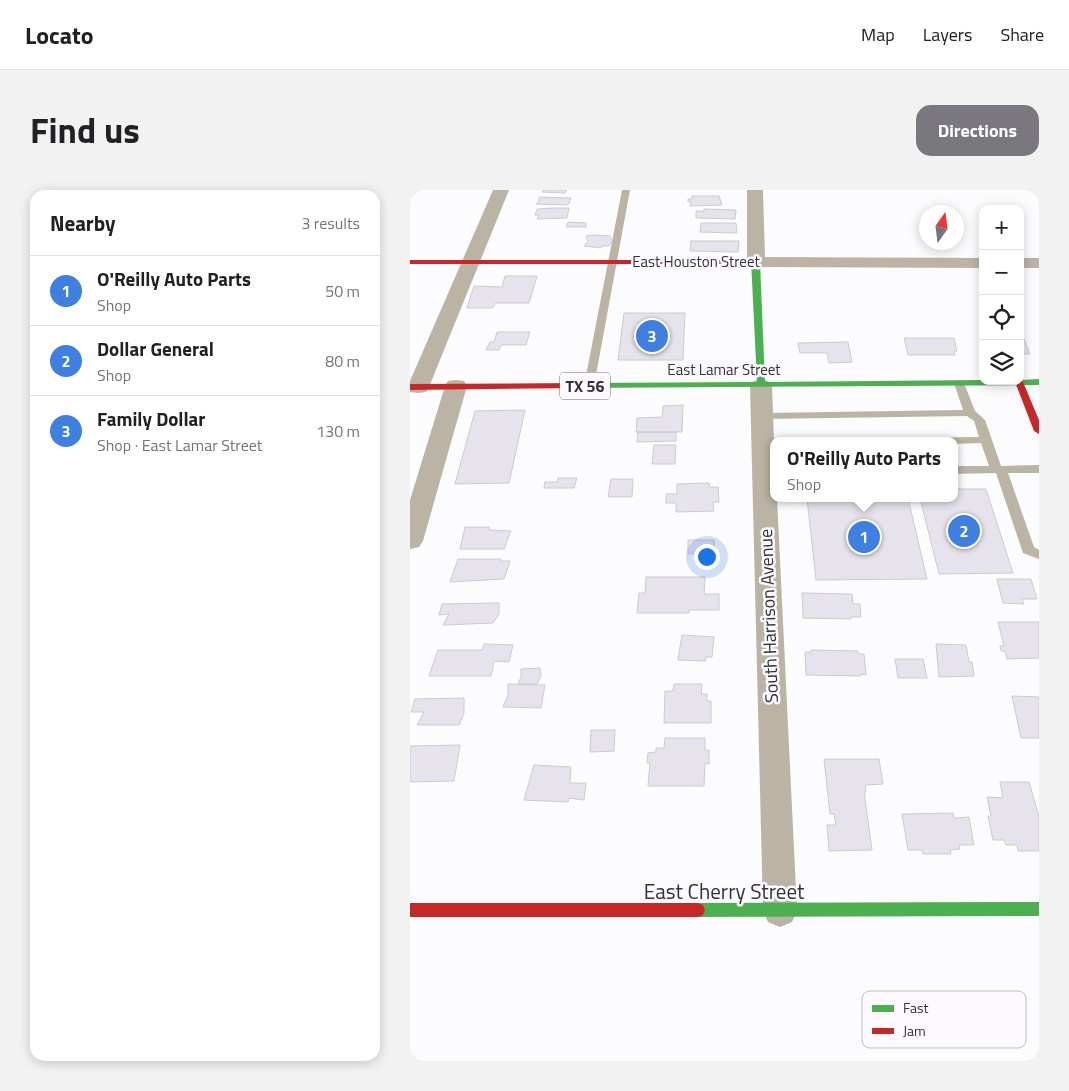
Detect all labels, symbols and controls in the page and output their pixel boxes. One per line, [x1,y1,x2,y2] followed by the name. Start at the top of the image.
[25,17,94,53] text: Locato
[861,21,895,48] text: Map
[923,21,972,48] text: Layers
[1000,21,1044,48] text: Share
[30,103,140,157] text: Find us
[916,105,1039,156] button: Directions
[919,205,964,250] north arrow
[979,205,1024,385] map controls
[979,205,1024,250] button: +
[50,207,115,239] text: Nearby
[301,211,360,235] text: 3 results
[632,250,760,273] street label: East Houston Street
[979,250,1024,295] button: −
[97,264,251,293] text: O'Reilly Auto Parts
[62,279,70,303] text: 1
[325,279,360,303] text: 50 m
[97,293,131,317] text: Shop
[979,295,1024,340] button: locate
[636,317,668,355] pin: 3
[97,334,214,363] text: Dollar General
[979,340,1024,385] button: layers
[62,349,70,373] text: 2
[325,349,360,373] text: 80 m
[667,358,781,381] street label: East Lamar Street
[97,363,131,387] text: Shop
[560,372,610,400] road number: TX 56
[97,404,205,433] text: Family Dollar
[62,419,70,443] text: 3
[316,419,360,443] text: 130 m
[97,433,262,457] text: Shop · East Lamar Street
[770,437,958,502] popup
[787,443,941,472] text: O'Reilly Auto Parts
[787,472,821,496] text: Shop
[948,512,980,550] pin: 2
[848,518,880,556] pin: 1
[752,529,785,704] street label: South Harrison Avenue
[694,544,720,570] your location
[644,875,805,907] street label: East Cherry Street
[862,991,1026,1048] legend
[903,997,928,1018] text: Fast
[903,1020,926,1041] text: Jam

